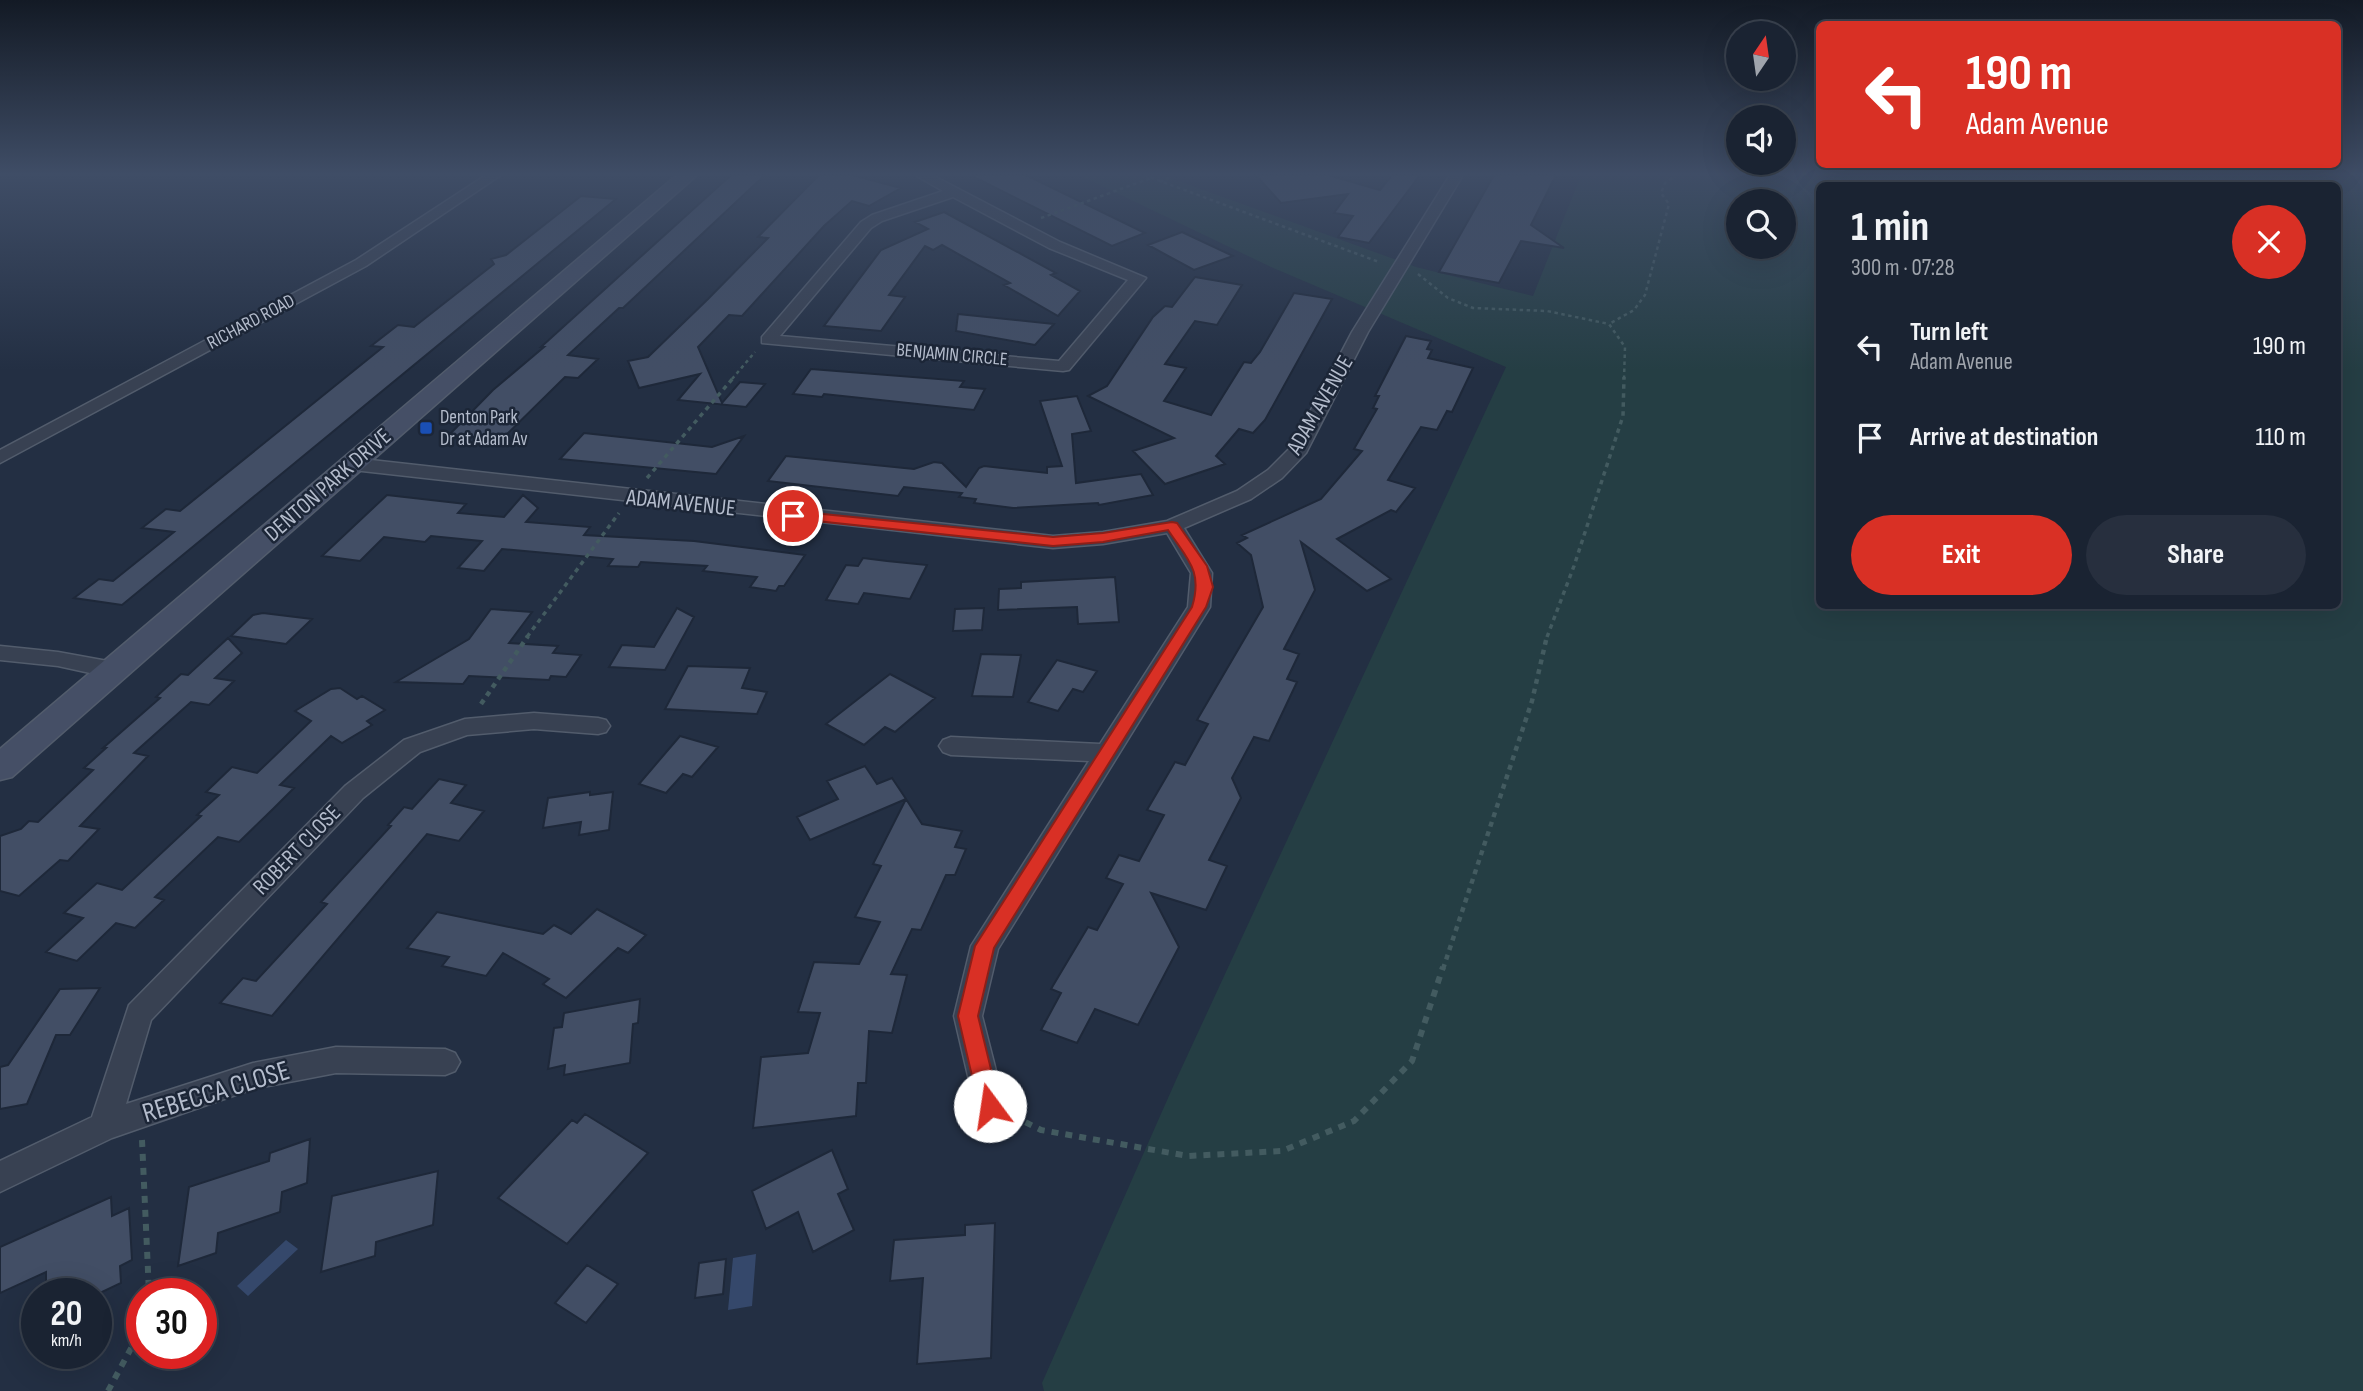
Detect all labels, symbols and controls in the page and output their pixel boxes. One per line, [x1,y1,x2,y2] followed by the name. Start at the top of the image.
[1726,21,1796,91] north arrow
[1726,21,1796,259] map controls
[1966,45,2072,104] text: 190 m
[1851,49,1942,140] icon: left
[1726,105,1796,175] button: sound
[1966,105,2109,144] text: Adam Avenue
[1726,189,1796,259] button: search
[1851,202,1929,253] text: 1 min
[2232,205,2306,279] button: close
[1851,254,1955,282] text: 300 m · 07:28
[203,289,299,355] street label: RICHARD ROAD
[1910,317,1988,348] text: Turn left
[1851,328,1889,366] icon: left
[2253,331,2306,362] text: 190 m
[895,339,1009,371] street label: BENJAMIN CIRCLE
[1910,348,2013,376] text: Adam Avenue
[1280,351,1360,460] street label: ADAM AVENUE
[440,406,528,451] place label: Denton Park Dr at Adam Av
[1851,419,1889,457] icon: arrive
[418,420,434,436] marker: Denton Park Dr at Adam Av
[259,422,397,548] street label: DENTON PARK DRIVE
[1910,422,2098,453] text: Arrive at destination
[2255,422,2306,453] text: 110 m
[624,483,737,523] street label: ADAM AVENUE
[763,486,823,546] pin
[774,497,812,535] icon: arrive
[1851,515,2072,595] button: Exit
[2086,515,2306,595] button: Share
[247,799,347,901] street label: ROBERT CLOSE
[138,1054,294,1130] street label: REBECCA CLOSE
[953,1069,1027,1143] position arrow
[126,1278,217,1369] speed limit sign: 30
[51,1293,83,1336] text: 20
[51,1330,82,1351] text: km/h

